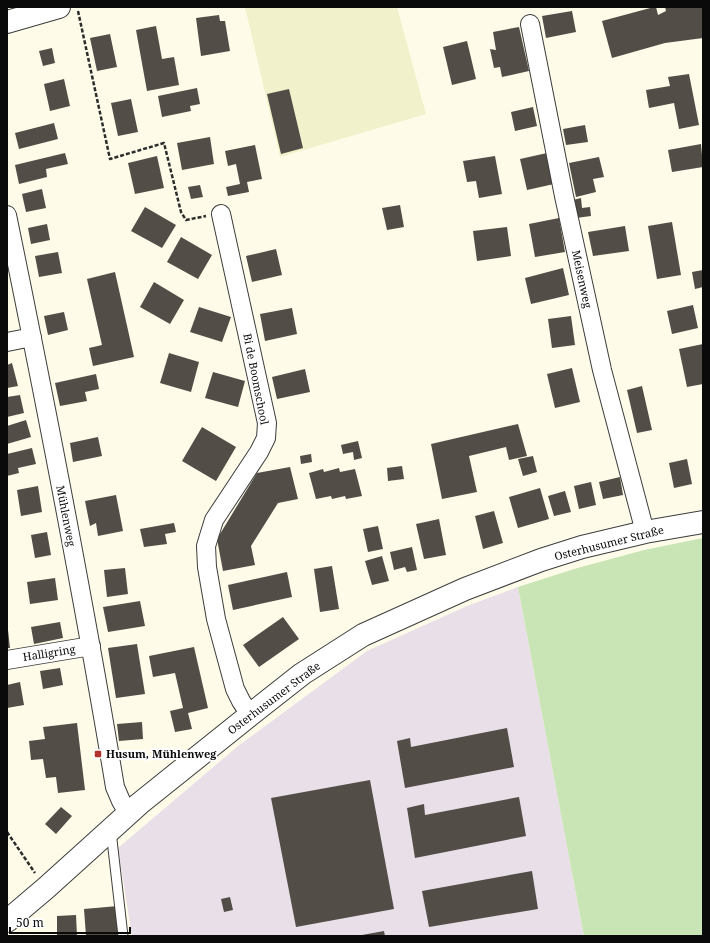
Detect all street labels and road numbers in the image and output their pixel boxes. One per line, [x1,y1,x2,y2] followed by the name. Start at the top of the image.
[569,249,596,309] street label: Meisenweg
[240,332,273,426] street label: Bi de Boomschool
[53,484,80,548] street label: Mühlenweg
[553,522,665,563] street label: Osterhusumer Straße
[22,641,76,664] street label: Halligring
[224,658,323,737] street label: Osterhusumer Straße

